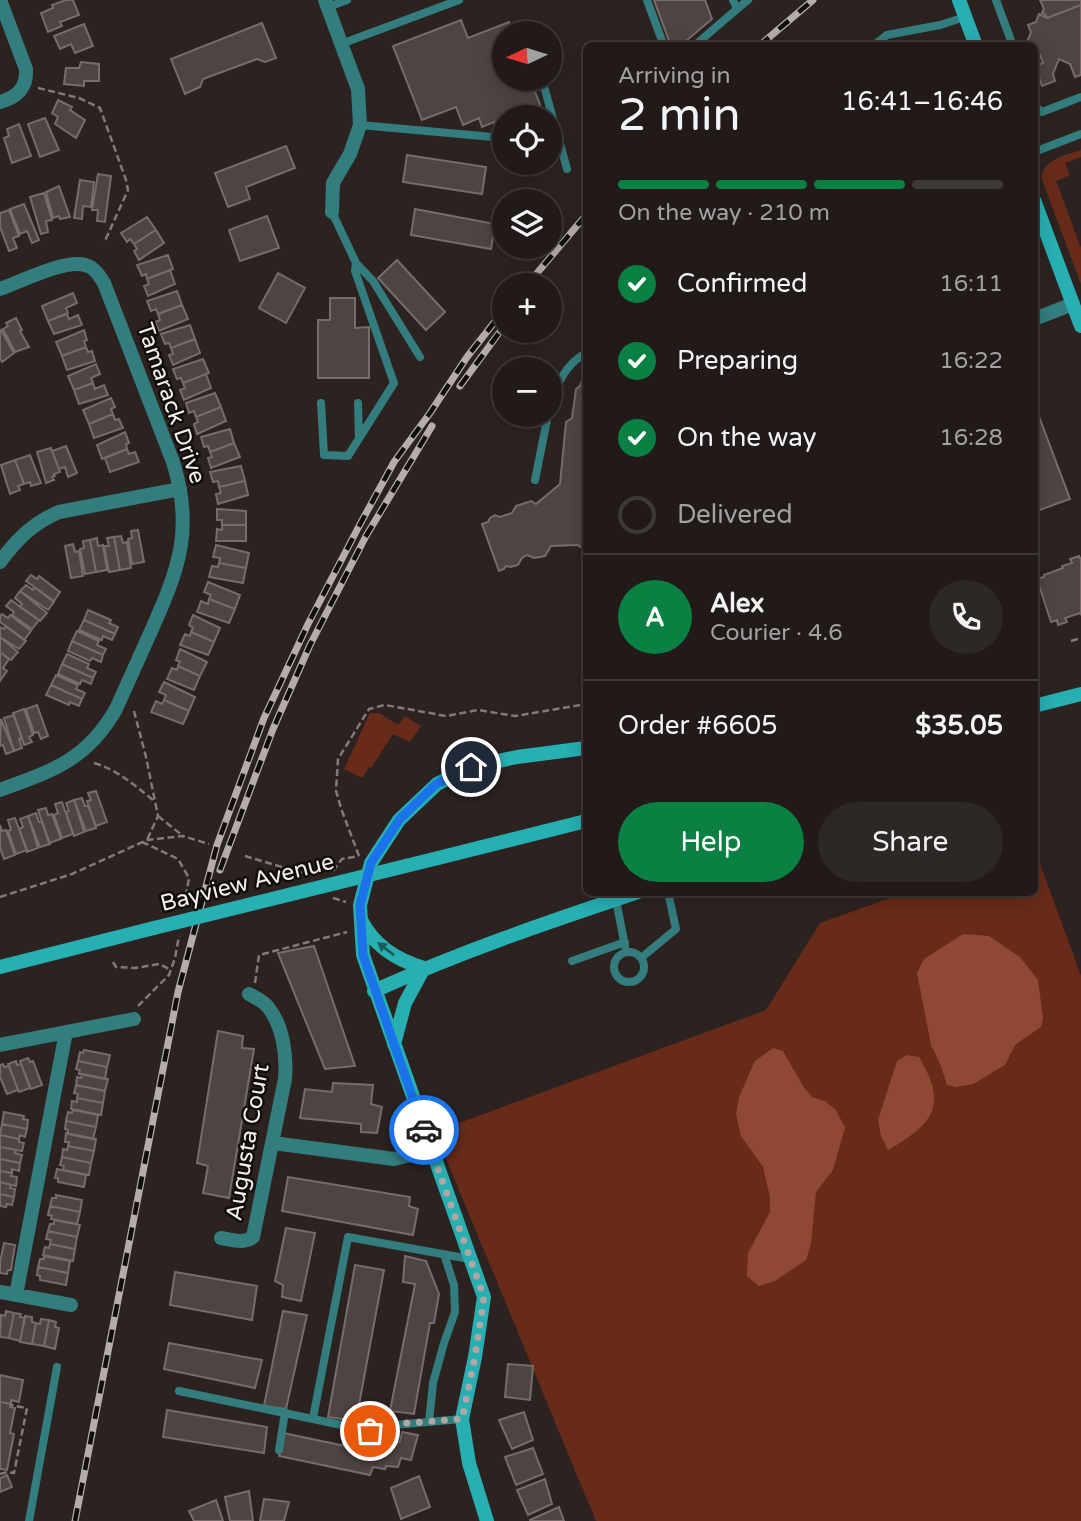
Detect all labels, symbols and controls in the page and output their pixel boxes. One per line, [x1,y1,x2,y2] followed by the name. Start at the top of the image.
[492,21,562,91] north arrow
[492,21,562,427] map controls
[618,62,731,90] text: Arriving in
[841,86,1003,117] text: 16:41–16:46
[618,88,741,143] text: 2 min
[492,105,562,175] button: locate
[492,189,562,259] button: layers
[618,199,830,227] text: On the way · 210 m
[618,265,656,303] icon: check
[677,268,807,299] text: Confirmed
[939,270,1003,298] text: 16:11
[492,273,562,343] button: +
[130,319,212,487] street label: Tamarack Drive
[618,342,656,380] icon: check
[677,345,798,376] text: Preparing
[939,347,1003,375] text: 16:22
[492,357,562,427] button: −
[618,419,656,457] icon: check
[677,422,817,453] text: On the way
[939,424,1003,452] text: 16:28
[677,499,793,530] text: Delivered
[929,580,1003,654] button: phone
[710,588,764,619] text: Alex
[645,602,665,633] text: A
[710,619,843,647] text: Courier · 4.6
[618,710,778,741] text: Order #6605
[915,710,1003,741] text: $35.05
[441,737,501,797] pin
[452,748,490,786] icon: home
[618,802,804,882] button: Help
[818,802,1003,882] button: Share
[157,848,337,918] street label: Bayview Avenue
[377,942,395,957] one-way arrow
[220,1061,276,1223] street label: Augusta Court
[389,1095,459,1165] courier
[405,1111,443,1149] icon: car
[340,1401,400,1461] pin
[351,1412,389,1450] icon: bag

